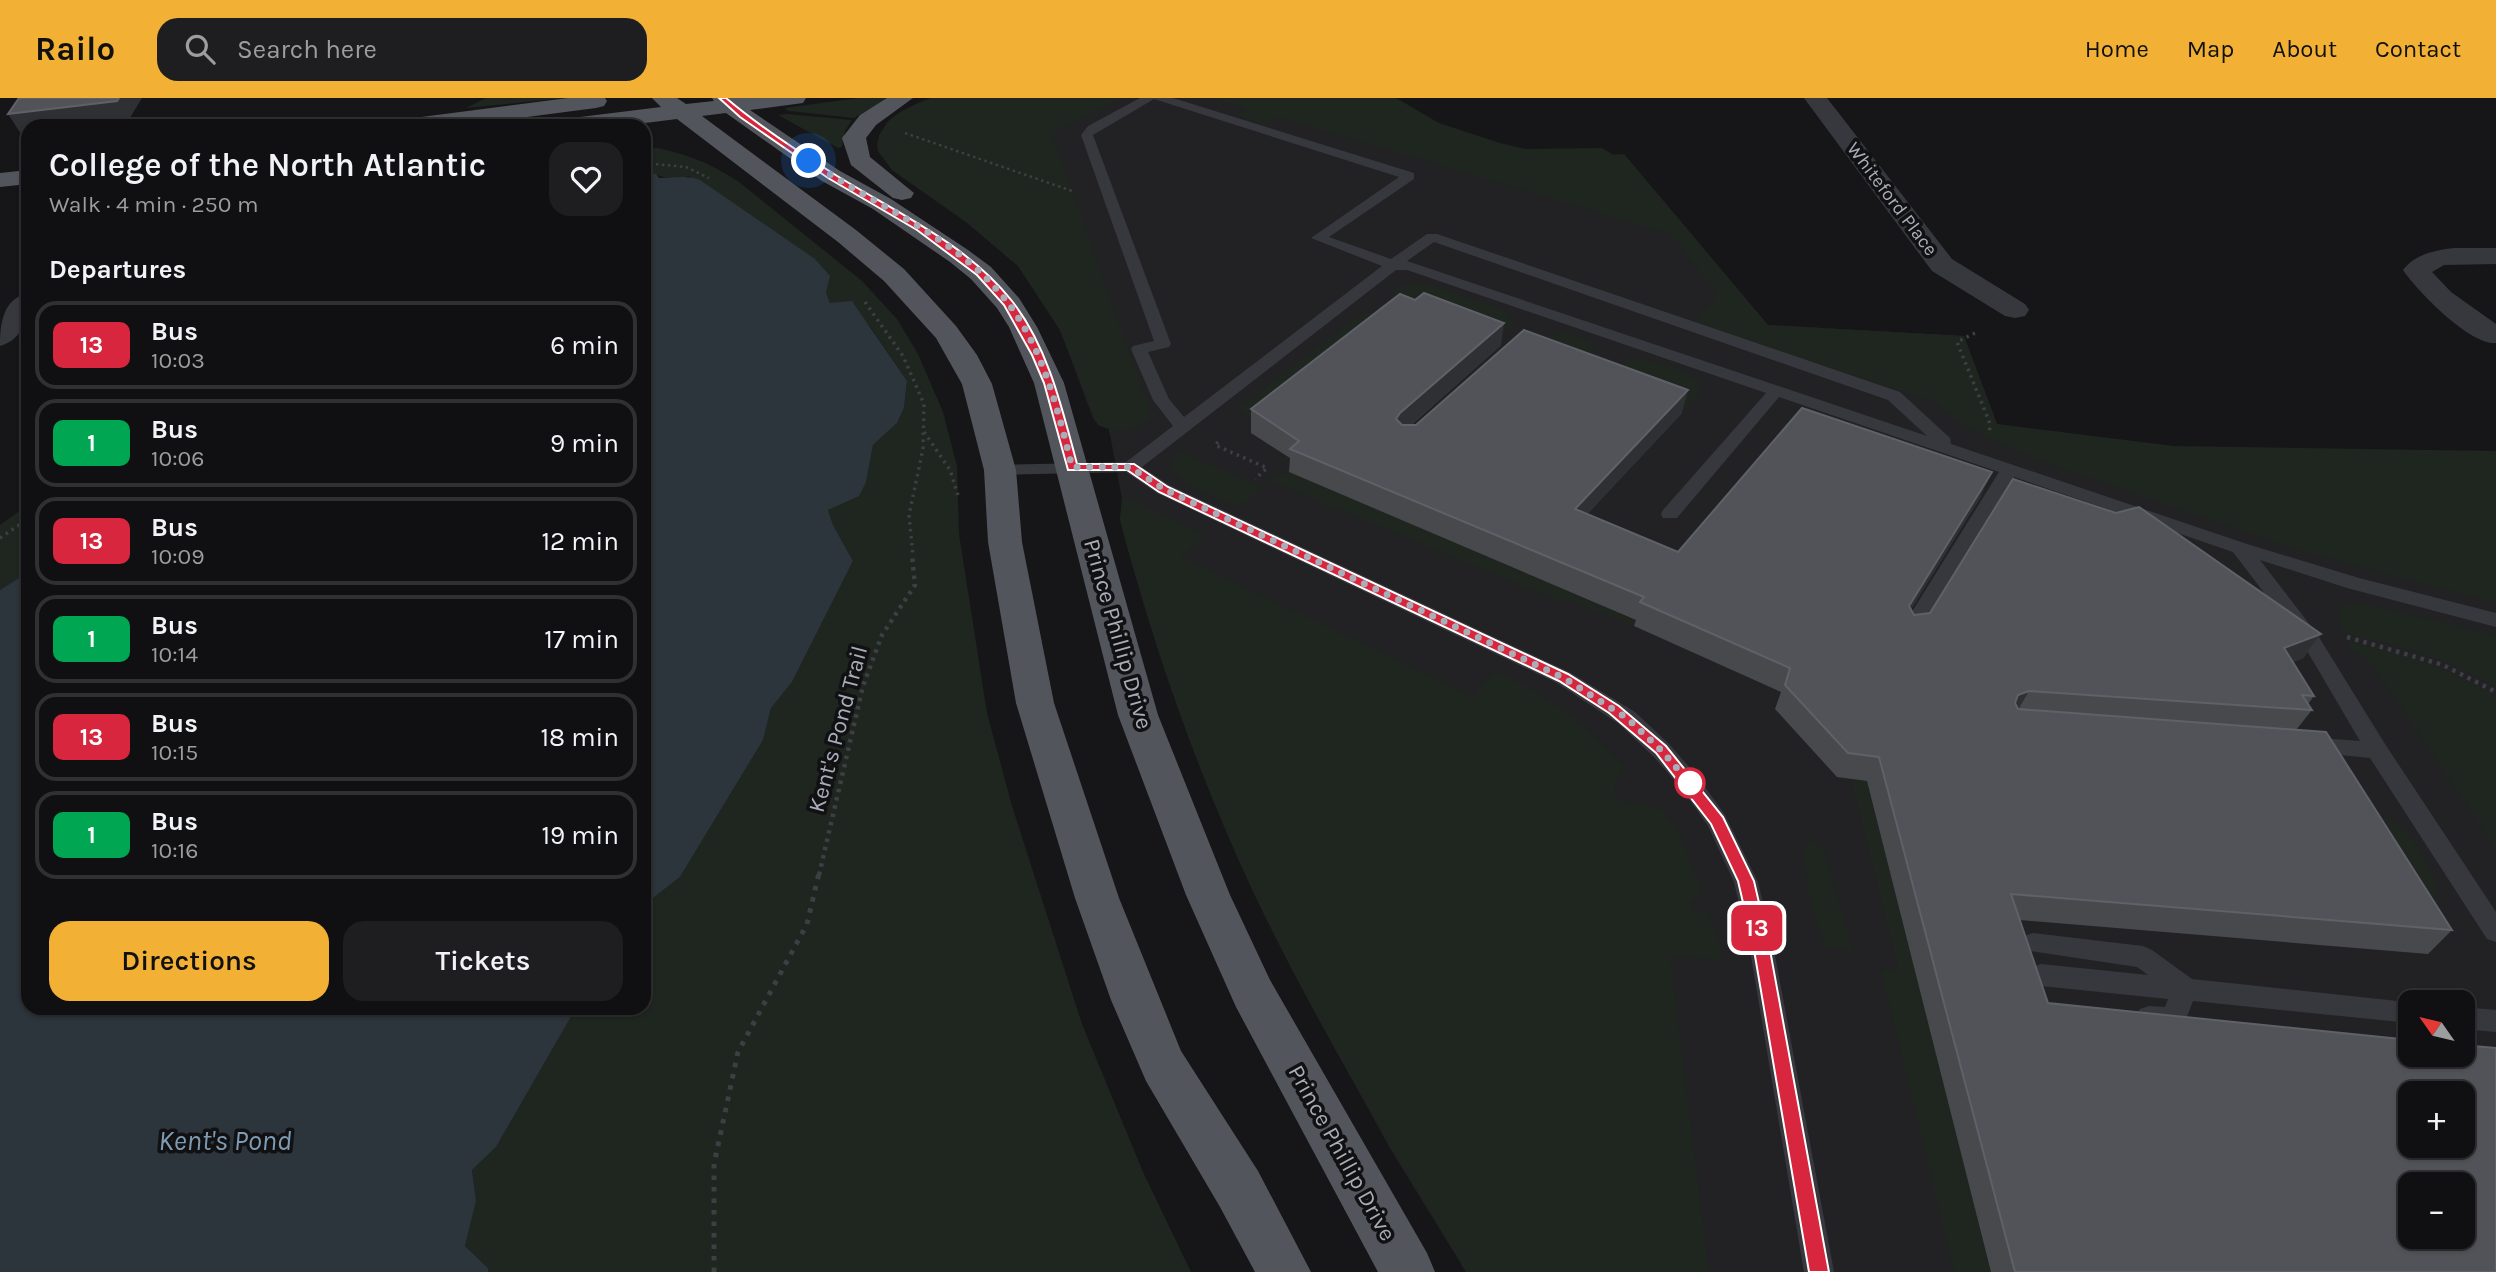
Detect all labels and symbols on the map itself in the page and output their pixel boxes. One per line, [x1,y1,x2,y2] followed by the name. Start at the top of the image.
[1842,138,1942,260] street label: Whiteford Place
[791,143,826,178] your location
[1078,536,1158,732] street label: Prince Phillip Drive
[803,643,873,815] street label: Kent's Pond Trail
[1675,768,1705,798] unlabelled marker
[1726,905,1788,951] line badge: 13
[2398,990,2474,1068] north arrow
[1282,1060,1402,1246] street label: Prince Phillip Drive
[158,1124,292,1157] water label: Kent's Pond

